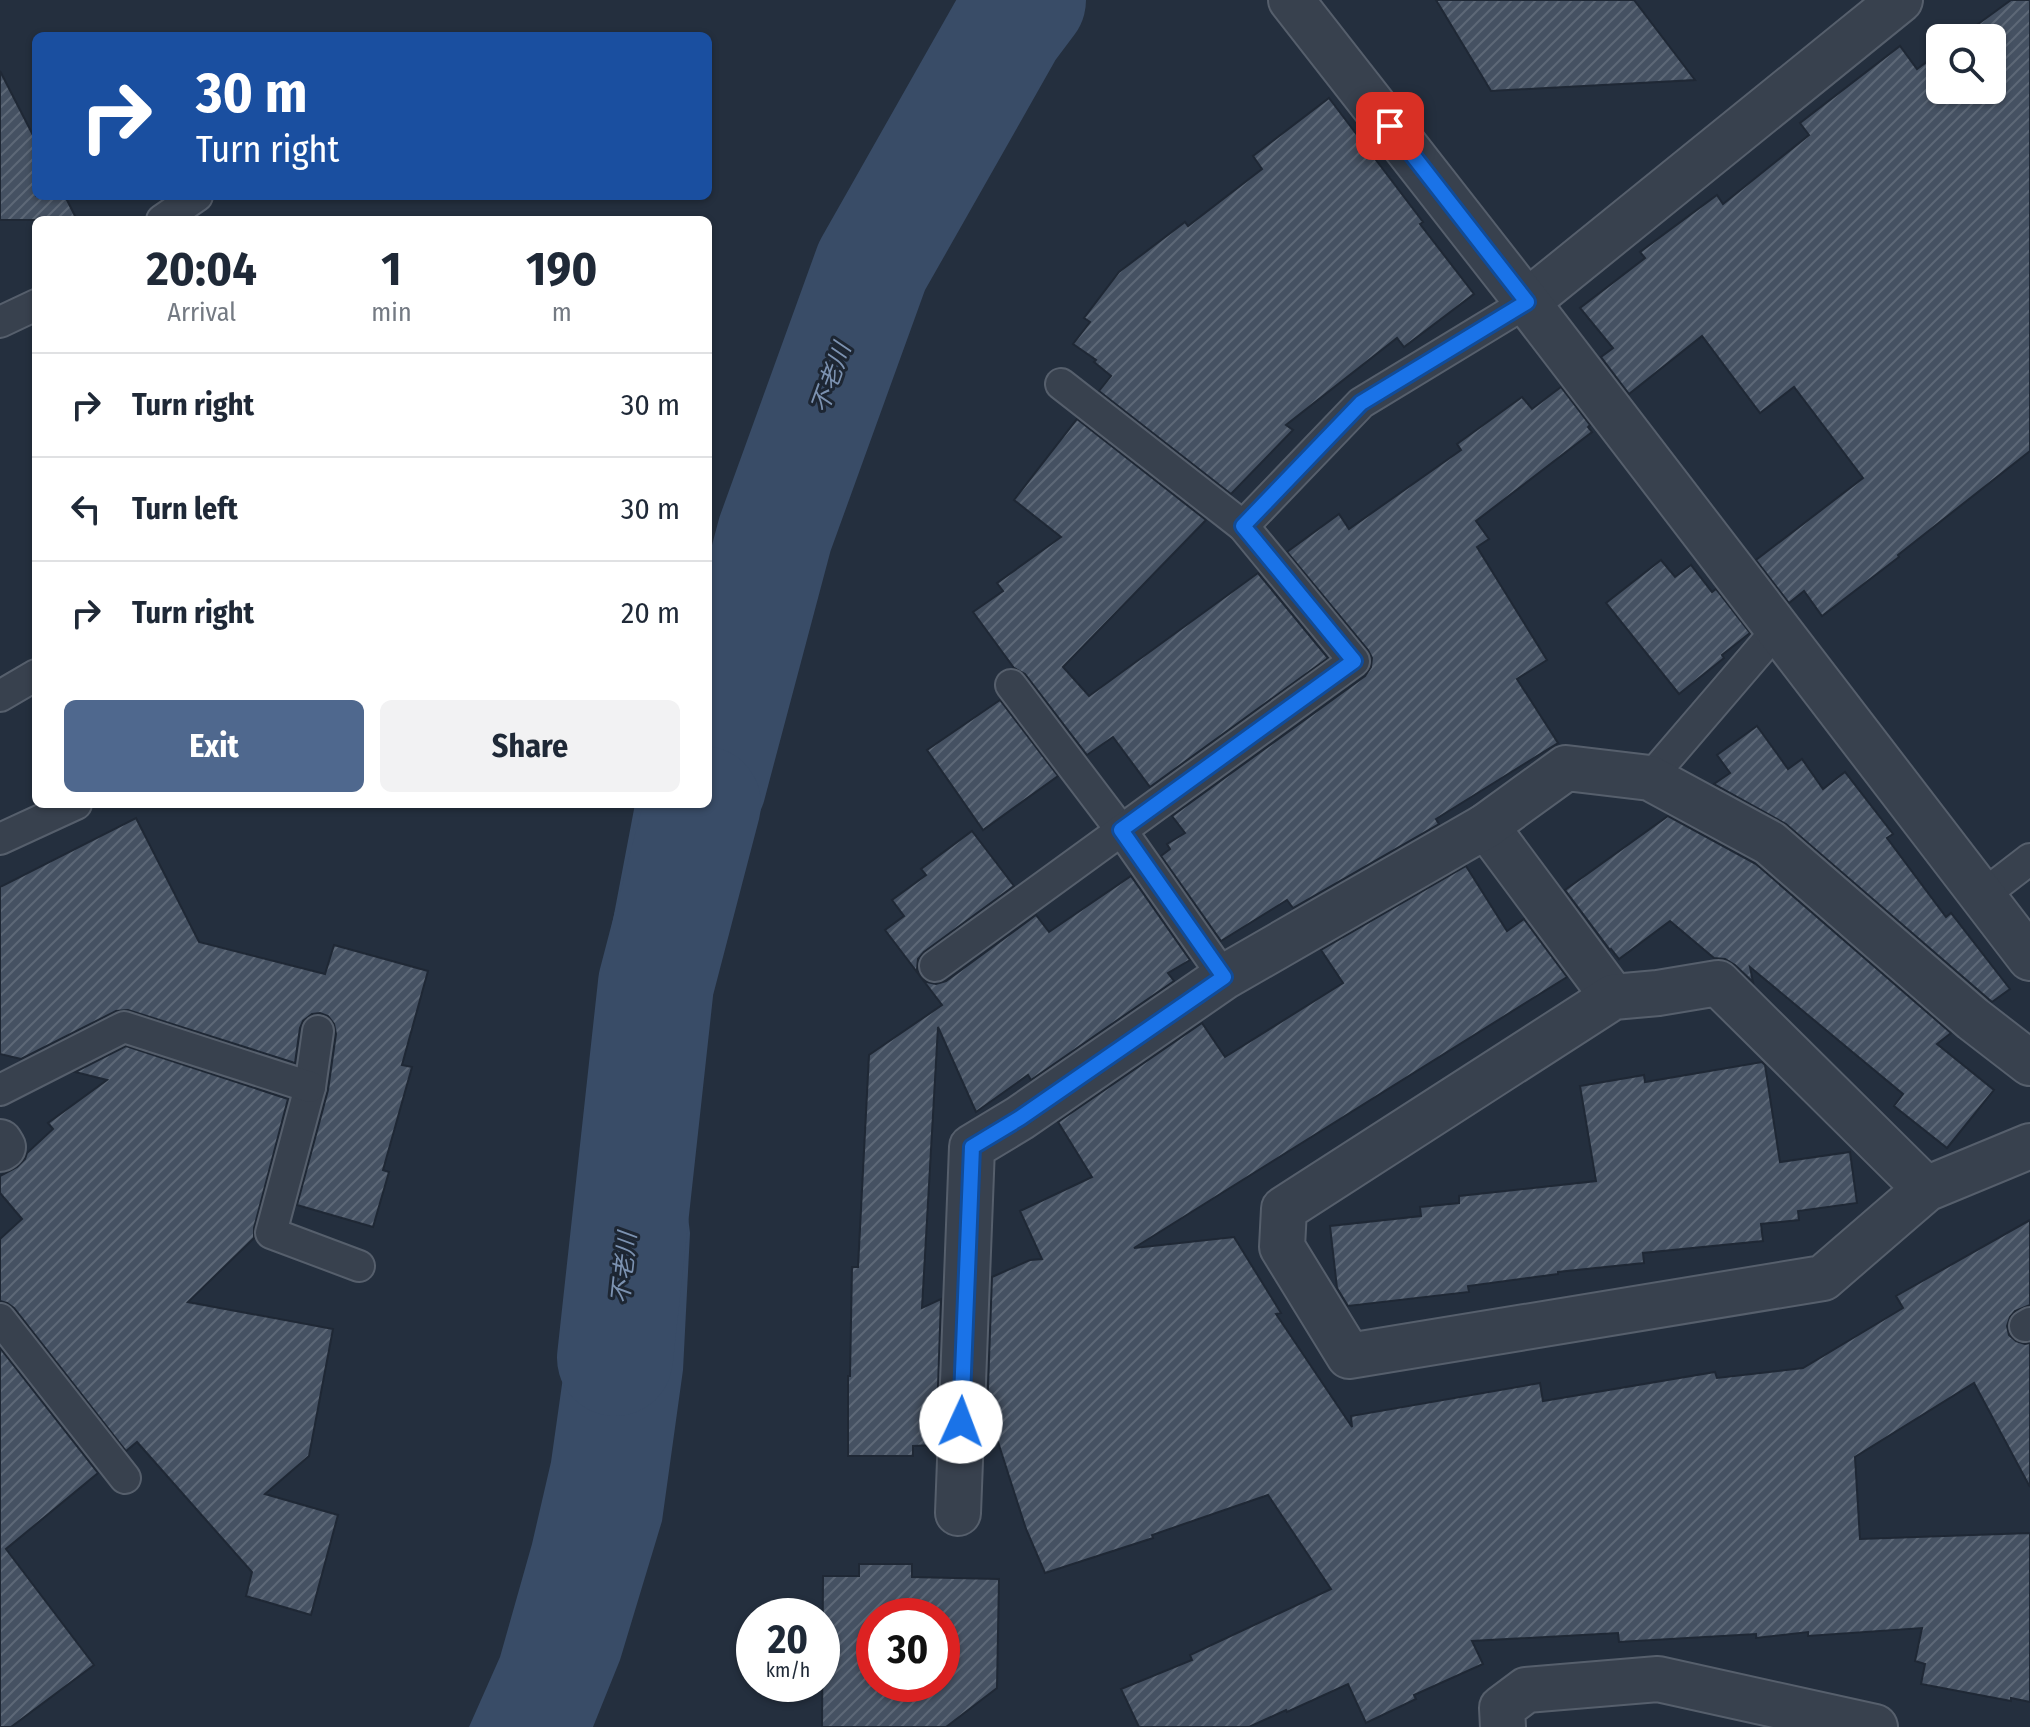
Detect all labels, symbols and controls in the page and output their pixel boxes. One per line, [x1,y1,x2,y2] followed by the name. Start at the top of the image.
[1926,24,2006,104] map controls
[1926,24,2006,104] button: search
[196,60,307,127] text: 30 m
[64,64,168,168] icon: right
[1356,92,1424,160] pin
[1368,104,1412,148] icon: arrive
[196,128,339,172] text: Turn right
[147,240,257,298] text: 20:04
[381,240,402,298] text: 1
[526,240,597,298] text: 190
[167,297,236,328] text: Arrival
[371,297,412,328] text: min
[552,297,572,328] text: m
[806,337,857,417] water label: 不老川
[64,383,108,427] icon: right
[132,387,254,423] text: Turn right
[621,387,680,423] text: 30 m
[64,487,108,531] icon: left
[132,491,238,527] text: Turn left
[621,491,680,527] text: 30 m
[64,591,108,635] icon: right
[132,595,254,631] text: Turn right
[621,595,680,631] text: 20 m
[64,700,364,792] button: Exit
[380,700,680,792] button: Share
[606,1228,642,1305] water label: 不老川
[919,1380,1003,1464] position arrow
[856,1598,960,1702] speed limit sign: 30
[768,1616,808,1664] text: 20
[766,1658,810,1682] text: km/h

